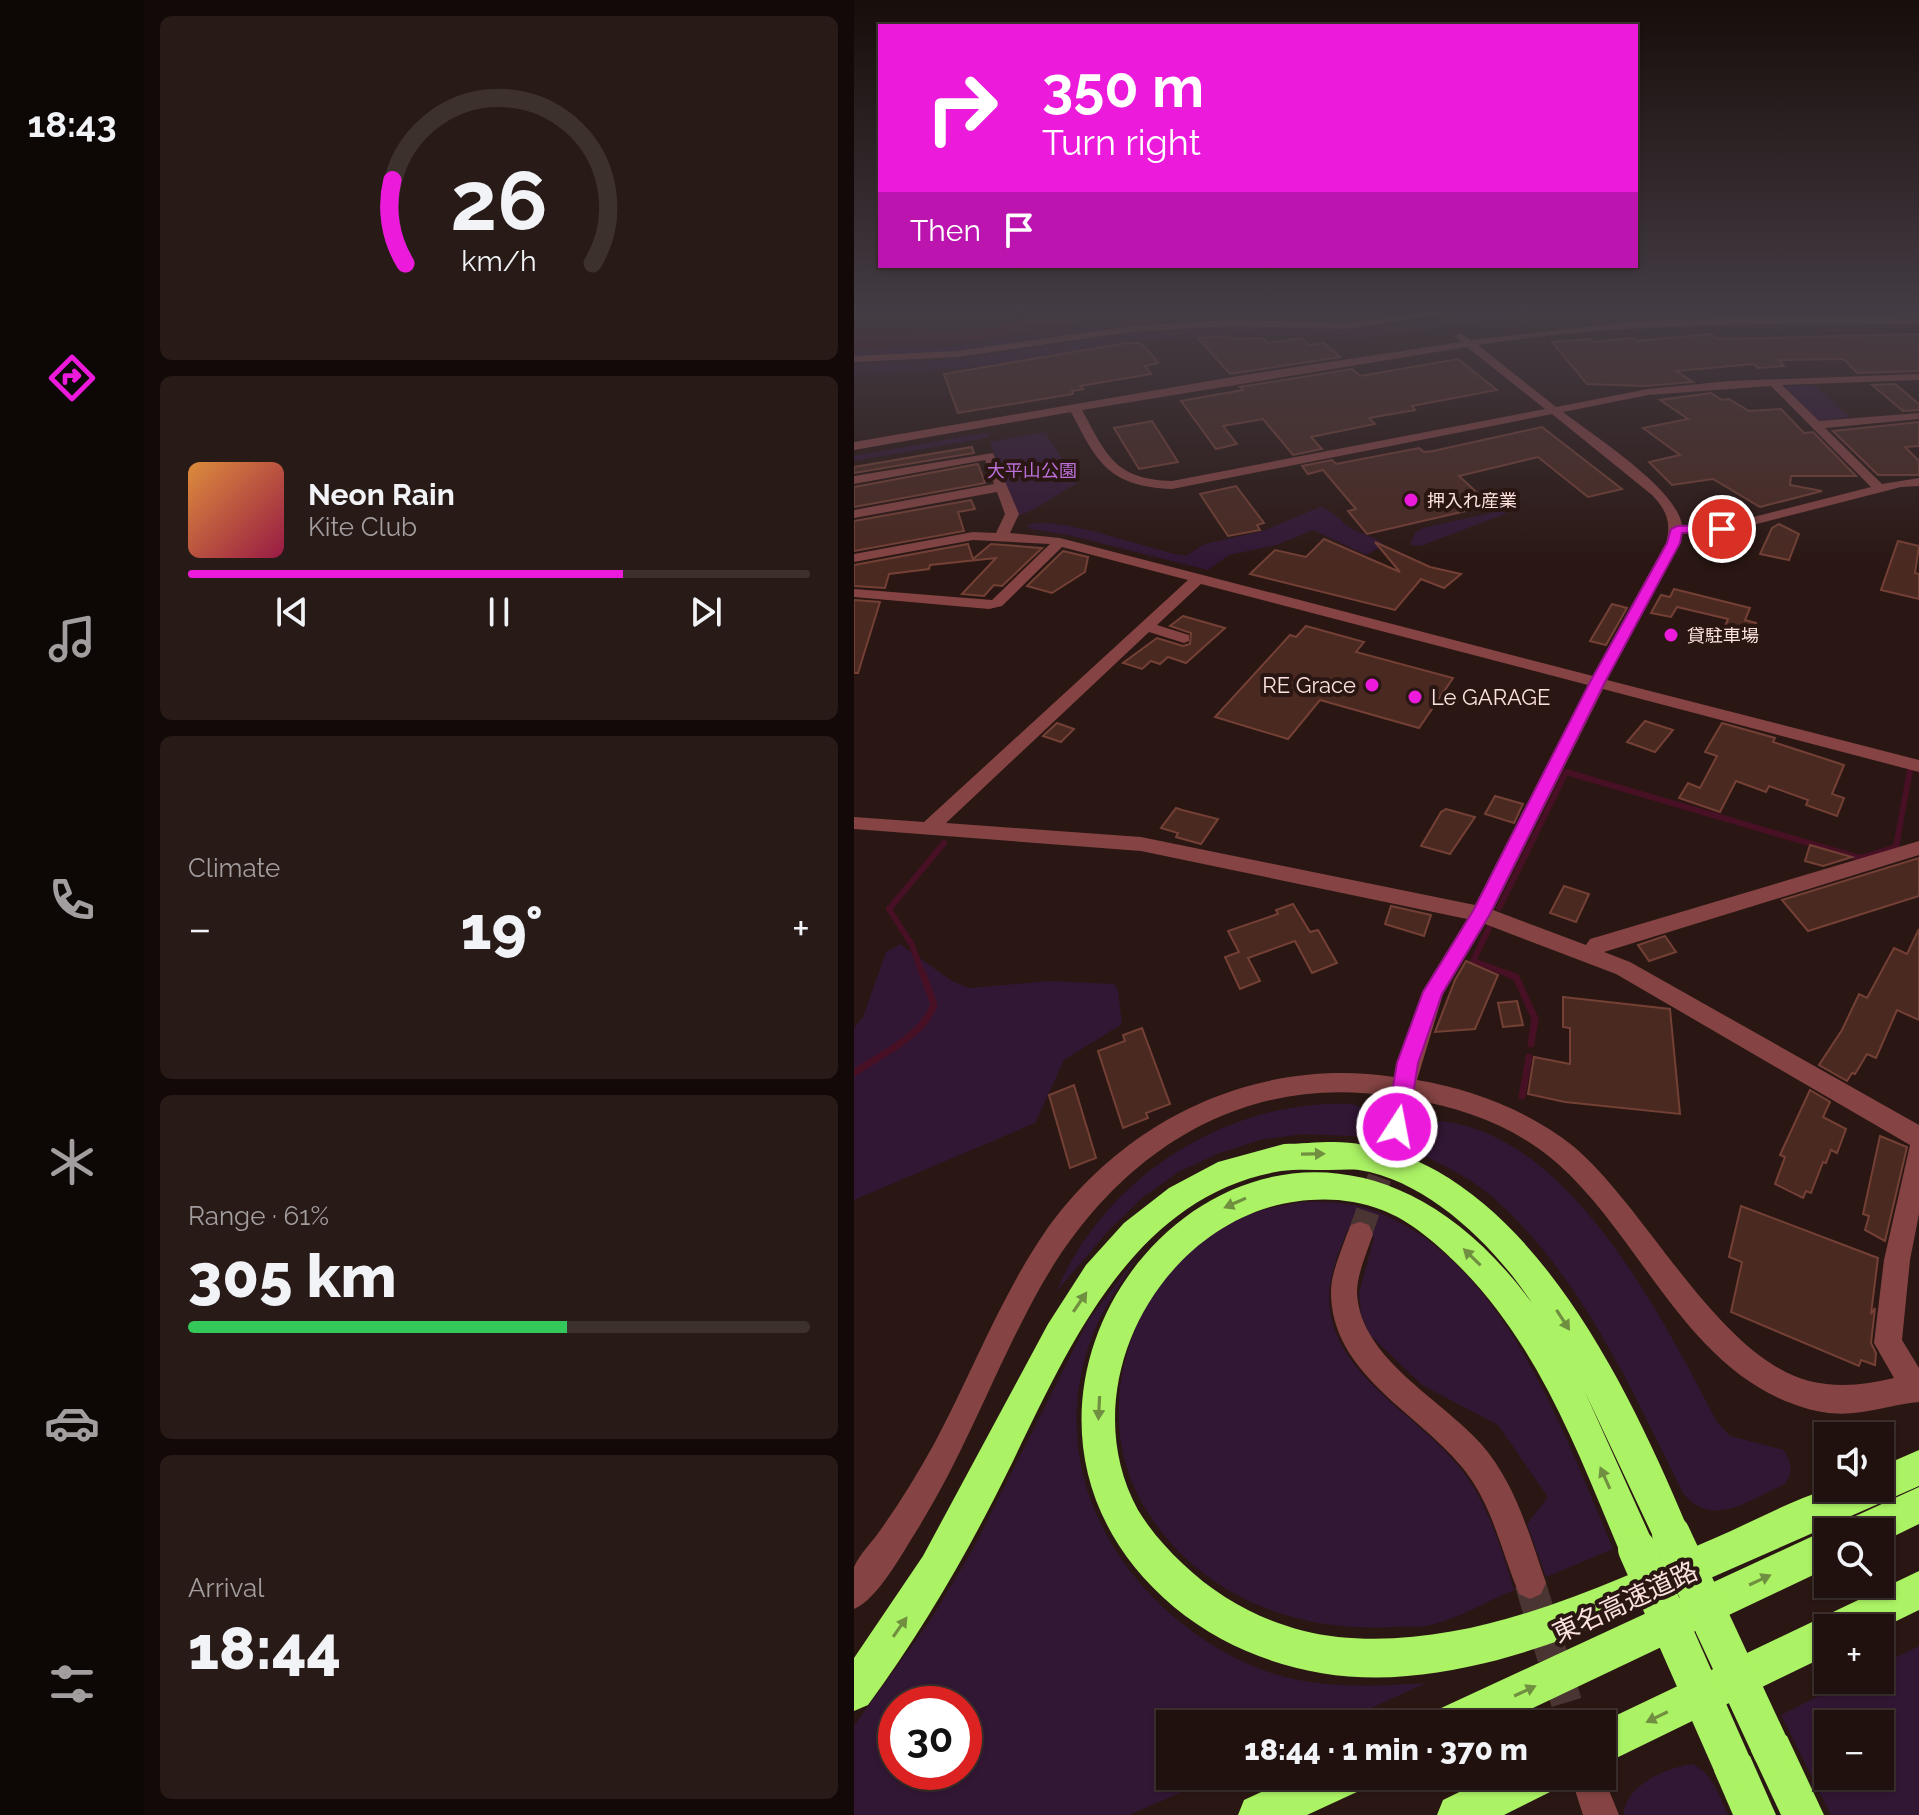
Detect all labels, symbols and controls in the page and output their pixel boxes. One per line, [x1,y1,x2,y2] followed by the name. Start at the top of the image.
[1042,54,1204,120] text: 350 m
[910,56,1014,160] icon: right
[27,103,117,145] text: 18:43
[1042,121,1201,163] text: Turn right
[450,151,548,248] text: 26
[997,208,1041,252] icon: arrive
[910,213,981,248] text: Then
[461,244,537,278] text: km/h
[44,350,100,406] icon: directions
[987,460,1077,481] park label: 大平山公園
[308,477,455,512] text: Neon Rain
[1427,490,1517,511] place label: 押入れ産業
[1402,491,1420,509] marker: 押入れ産業
[1688,495,1756,563] pin
[1700,507,1744,551] icon: arrive
[308,512,417,542] text: Kite Club
[270,590,314,634] icon: previous
[477,590,521,634] icon: pause
[684,590,728,634] icon: next
[44,611,100,667] icon: music
[1687,625,1759,646] place label: 貸駐車場
[1662,626,1680,644] marker: 貸駐車場
[1262,672,1356,698] place label: RE Grace
[1363,676,1381,694] marker: RE Grace
[1431,684,1550,710] place label: Le GARAGE
[1406,688,1424,706] marker: Le GARAGE
[188,853,280,883] text: Climate
[44,872,100,928] icon: phone
[461,893,543,963] text: 19°
[188,903,212,954] text: −
[792,903,810,954] text: +
[1355,1085,1439,1169] position arrow
[44,1134,100,1190] icon: climate
[1301,1148,1326,1161] one-way arrow
[1224,1196,1247,1210] one-way arrow
[188,1201,329,1231] text: Range · 61%
[188,1241,397,1311] text: 305 km
[1463,1248,1482,1266] one-way arrow
[1072,1292,1087,1313] one-way arrow
[1555,1309,1569,1331] one-way arrow
[44,1395,100,1451] icon: car
[1092,1396,1105,1421] one-way arrow
[1814,1422,1894,1790] map controls
[1814,1422,1894,1502] button: sound
[1599,1466,1612,1490] one-way arrow
[1814,1518,1894,1598] button: search
[1548,1555,1702,1649] street label: 東名高速道路
[188,1573,264,1603] text: Arrival
[1748,1573,1772,1587] one-way arrow
[188,1613,341,1683] text: 18:44
[1814,1614,1894,1694] button: +
[892,1617,907,1638] one-way arrow
[44,1656,100,1712] icon: filters
[1513,1684,1537,1698] one-way arrow
[878,1686,982,1790] speed limit sign: 30
[1646,1710,1669,1724] one-way arrow
[1814,1710,1894,1790] button: −
[1244,1732,1528,1767] text: 18:44 · 1 min · 370 m

